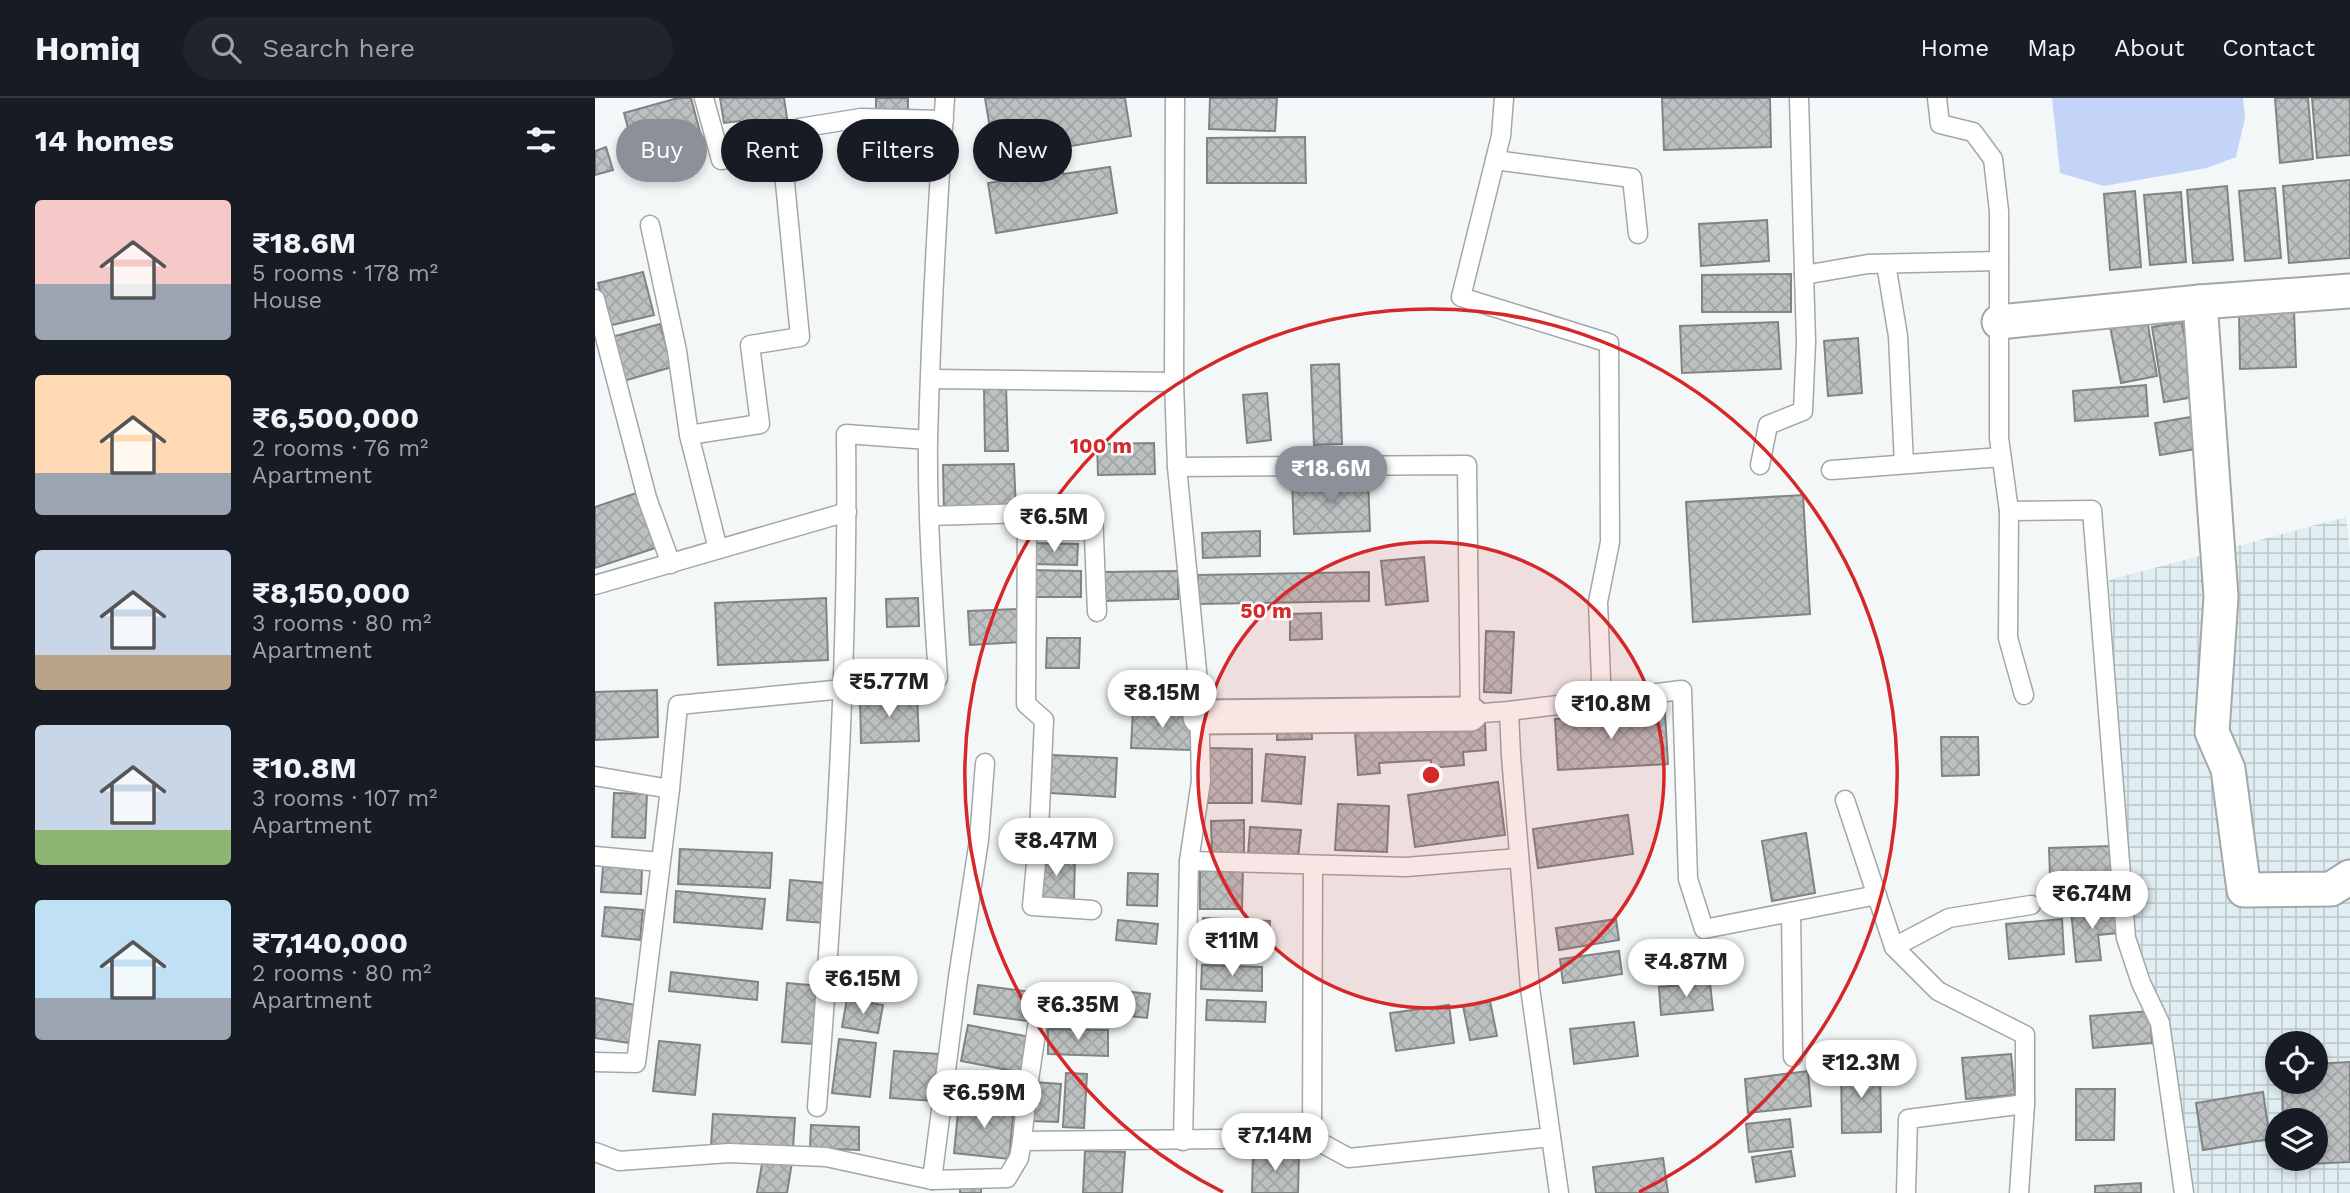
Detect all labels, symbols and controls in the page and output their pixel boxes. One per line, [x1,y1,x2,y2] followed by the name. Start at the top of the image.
[183,17,673,80] search box
[35,29,141,68] text: Homiq
[207,29,245,67] icon: search
[263,33,415,63] text: Search here
[1921,34,1989,62] text: Home
[2027,34,2076,62] text: Map
[2114,34,2184,62] text: About
[2222,34,2315,62] text: Contact
[616,119,707,182] chip: Buy
[721,119,823,182] chip: Rent
[837,119,959,182] chip: Filters
[973,119,1072,182] chip: New
[522,121,560,159] icon: filters
[35,123,174,158] text: 14 homes
[252,225,356,260] text: ₹18.6M
[91,228,175,312] icon: home
[252,260,438,287] text: 5 rooms · 178 m²
[252,287,322,314] text: House
[252,400,419,435] text: ₹6,500,000
[91,403,175,487] icon: home
[1070,433,1132,458] text: 100 m
[252,435,428,462] text: 2 rooms · 76 m²
[1274,446,1388,506] pin: ₹18.6M
[1291,455,1371,482] text: ₹18.6M
[252,462,372,489] text: Apartment
[1005,494,1103,554] pin: ₹6.5M
[1020,503,1089,530] text: ₹6.5M
[252,575,410,610] text: ₹8,150,000
[91,578,175,662] icon: home
[1240,598,1292,623] text: 50 m
[252,610,431,637] text: 3 rooms · 80 m²
[252,637,372,664] text: Apartment
[832,660,946,719] pin: ₹5.77M
[849,668,929,695] text: ₹5.77M
[1105,670,1219,730] pin: ₹8.15M
[1124,679,1200,706] text: ₹8.15M
[1554,682,1668,741] pin: ₹10.8M
[1571,690,1651,717] text: ₹10.8M
[252,750,357,785] text: ₹10.8M
[91,753,175,837] icon: home
[1419,763,1443,787] centre of rings
[252,785,438,812] text: 3 rooms · 107 m²
[252,812,372,839] text: Apartment
[999,818,1113,878] pin: ₹8.47M
[1014,827,1098,854] text: ₹8.47M
[2035,872,2149,931] pin: ₹6.74M
[2052,880,2132,907] text: ₹6.74M
[1191,918,1273,978] pin: ₹11M
[252,925,408,960] text: ₹7,140,000
[1205,927,1259,954] text: ₹11M
[91,928,175,1012] icon: home
[1629,940,1743,999] pin: ₹4.87M
[1644,948,1728,975] text: ₹4.87M
[806,956,920,1016] pin: ₹6.15M
[252,960,431,987] text: 2 rooms · 80 m²
[825,965,901,992] text: ₹6.15M
[1021,982,1135,1042] pin: ₹6.35M
[252,987,372,1014] text: Apartment
[1037,991,1119,1018] text: ₹6.35M
[2265,1031,2328,1171] map controls
[2265,1031,2328,1094] button: locate
[1804,1040,1918,1100] pin: ₹12.3M
[1822,1049,1900,1076] text: ₹12.3M
[927,1070,1041,1130] pin: ₹6.59M
[942,1079,1026,1106] text: ₹6.59M
[2265,1108,2328,1171] button: layers
[1218,1114,1332,1173] pin: ₹7.14M
[1237,1122,1313,1149] text: ₹7.14M

